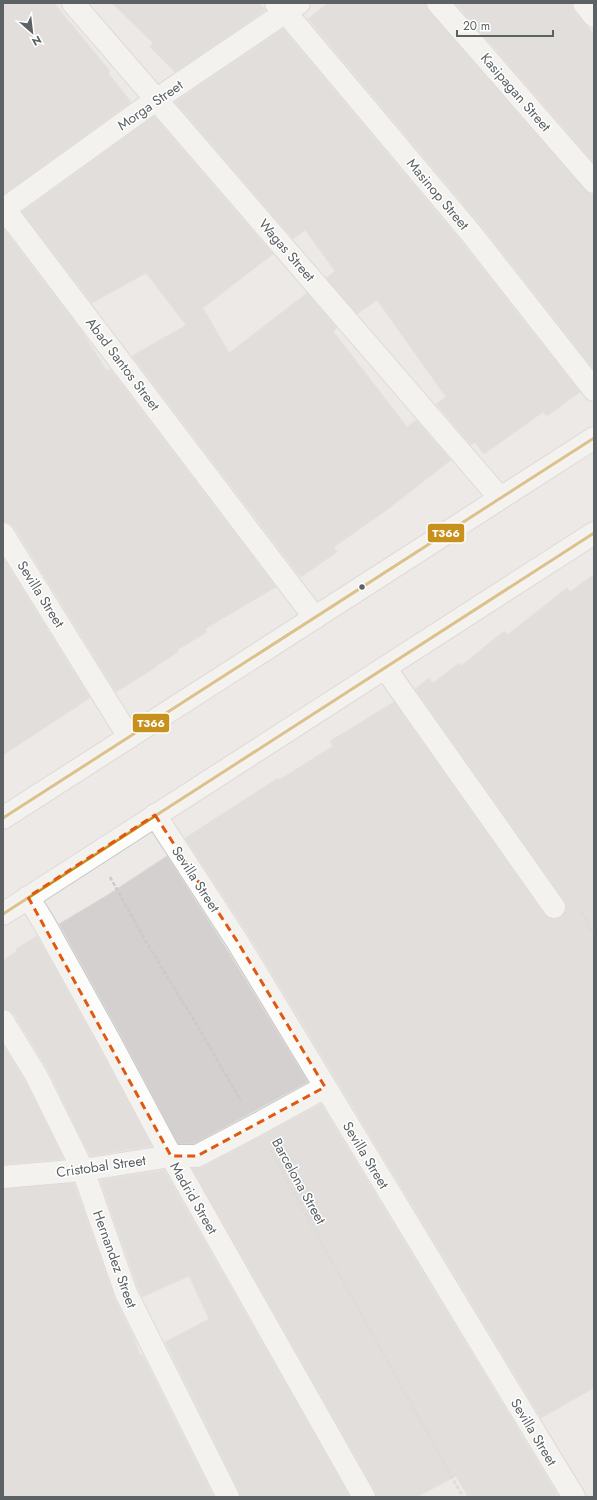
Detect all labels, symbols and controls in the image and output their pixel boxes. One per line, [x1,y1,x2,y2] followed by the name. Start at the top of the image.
[12,12,52,52] north arrow
[457,12,553,38] scale bar
[463,17,490,35] text: 20 m
[29,32,44,50] text: N
[476,48,556,136] street label: Kasipagan Street
[113,75,187,135] street label: Morga Street
[402,154,474,235] street label: Masinop Street
[254,214,320,286] street label: Wagas Street
[81,313,165,415] street label: Abad Santos Street
[427,523,465,543] line badge: T366
[432,525,460,541] text: T366
[13,557,70,632] street label: Sevilla Street
[357,582,367,592] unlabelled marker
[132,713,170,733] line badge: T366
[137,715,165,731] text: T366
[167,842,225,917] street label: Sevilla Street
[338,1118,394,1193] street label: Sevilla Street
[267,1134,331,1228] street label: Barcelona Street
[55,1150,148,1182] street label: Cristobal Street
[165,1158,223,1238] street label: Madrid Street
[88,1207,142,1311] street label: Hernandez Street
[506,1395,562,1470] street label: Sevilla Street

